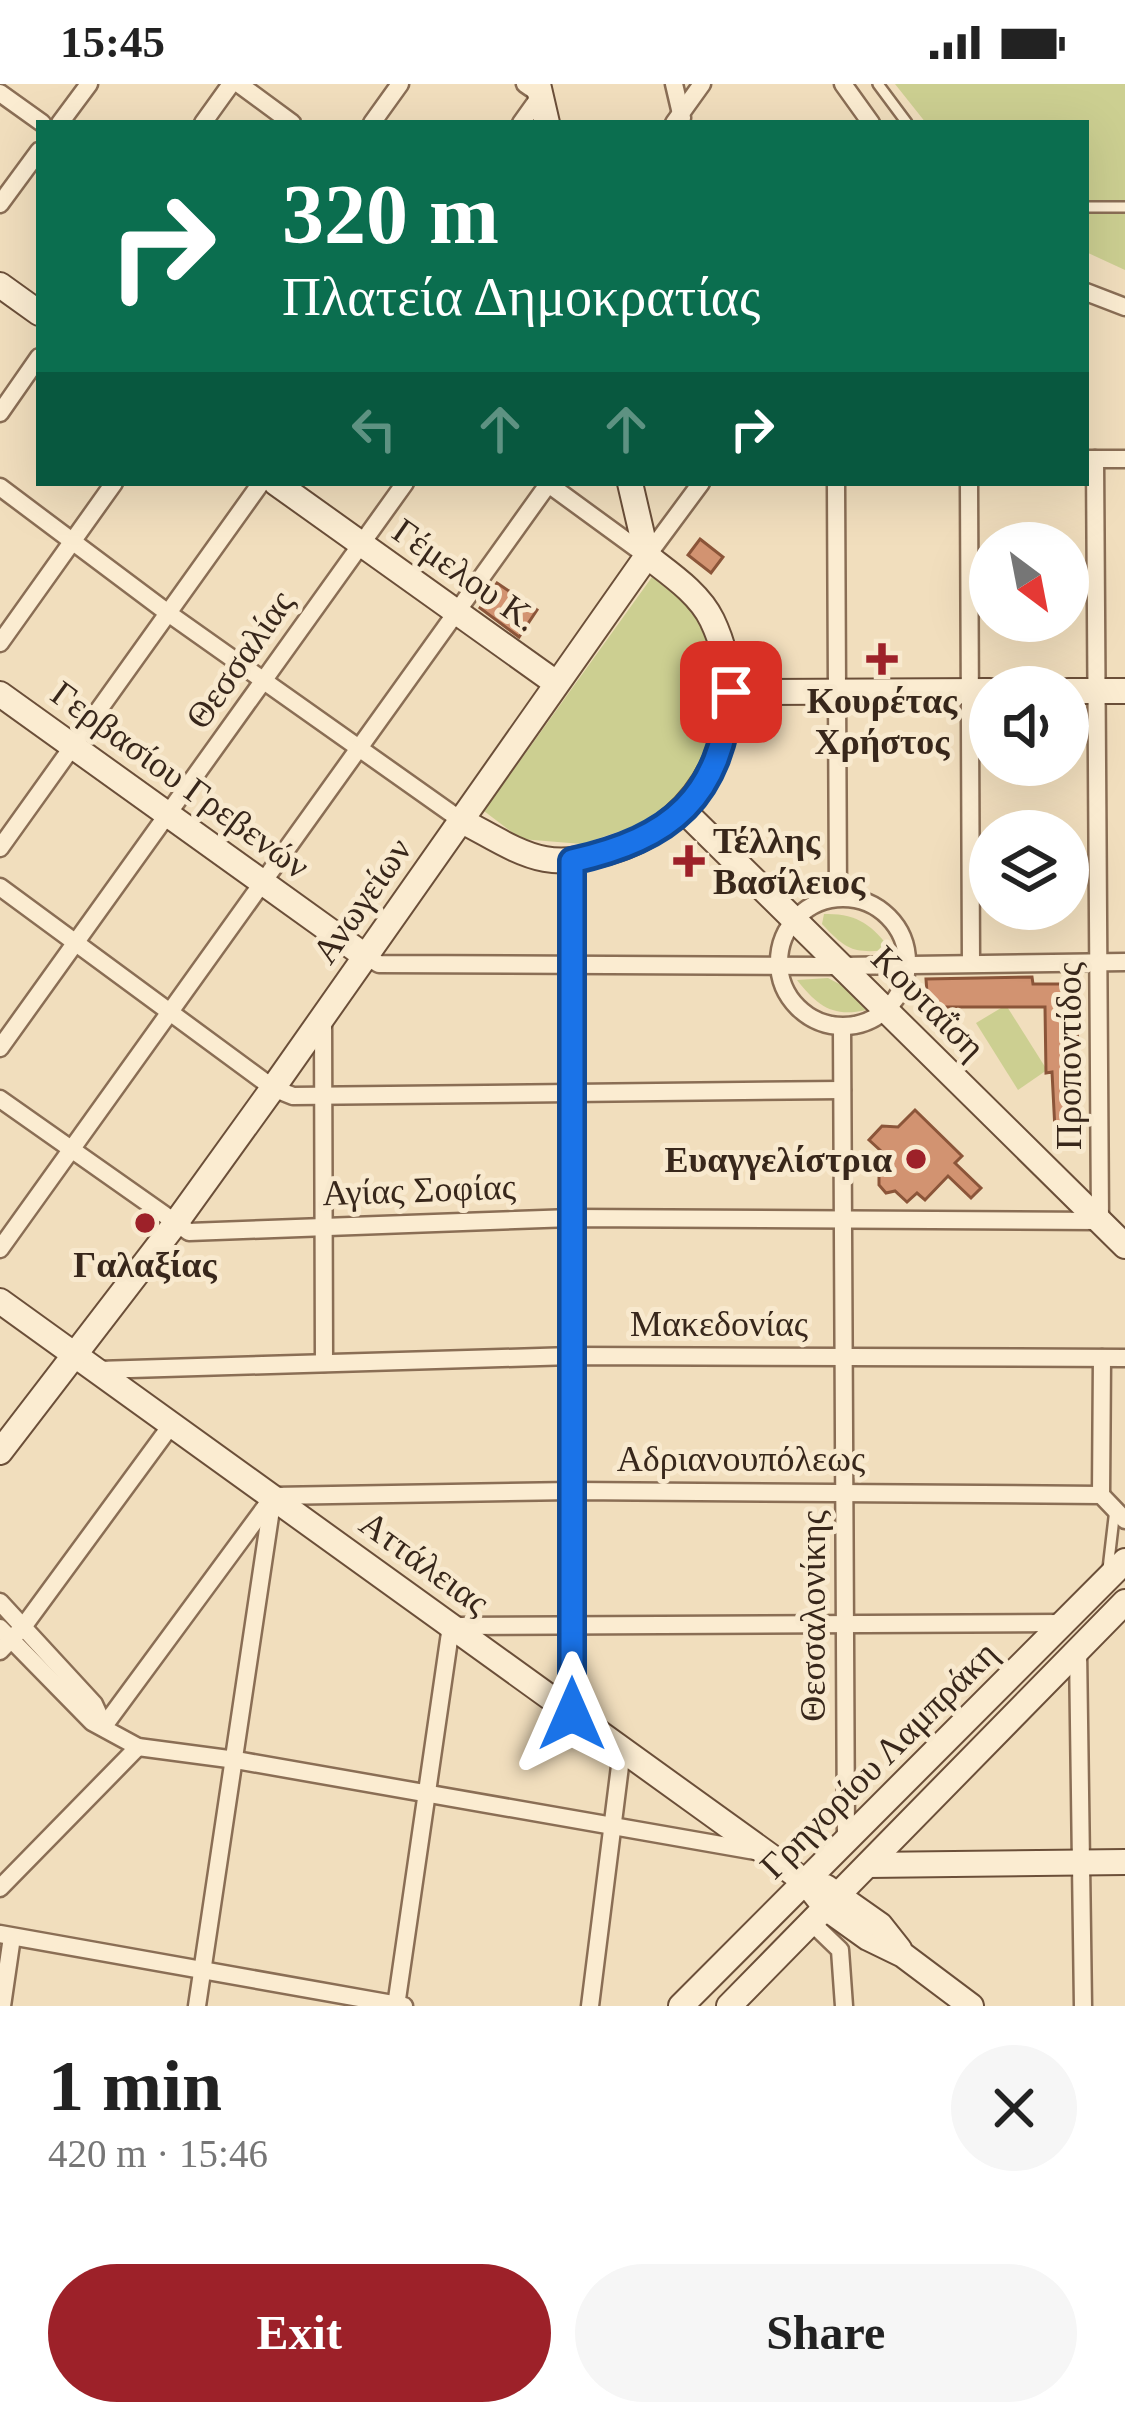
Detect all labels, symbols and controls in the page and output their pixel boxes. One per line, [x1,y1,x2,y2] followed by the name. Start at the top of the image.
[60,17,165,67] text: 15:45
[84,168,240,324] icon: right
[282,168,499,261] text: 320 m
[282,267,760,327] text: Πλατεία Δημοκρατίας
[341,396,407,462] icon: left
[467,396,533,462] icon: ahead
[593,396,659,462] icon: ahead
[719,396,785,462] icon: right
[385,510,546,639] street label: Γέμελου Κ.
[969,522,1089,642] north arrow
[969,522,1089,930] map controls
[178,583,302,736] street label: Θεσσαλίας
[680,641,782,743] pin
[869,646,895,672] marker: Κουρέτας Χρήστος
[698,659,764,725] icon: arrive
[969,666,1089,786] button: sound
[44,673,317,887] street label: Γερβασίου Γρεβενών
[807,681,958,762] place label: Κουρέτας Χρήστος
[969,810,1089,930] button: layers
[713,821,866,902] place label: Τέλλης Βασίλειος
[304,830,419,971] street label: Ανωγείων
[676,848,702,874] marker: Τέλλης Βασίλειος
[864,938,993,1067] street label: Κουταΐση
[1049,962,1089,1150] street label: Προποντίδος
[665,1140,892,1180] place label: Ευαγγελίστρια
[903,1146,929,1172] marker: Ευαγγελίστρια
[322,1167,517,1213] street label: Αγίας Σοφίας
[132,1210,158,1236] marker: Γαλαξίας
[73,1245,217,1285] place label: Γαλαξίας
[630,1304,808,1344] street label: Μακεδονίας
[617,1439,865,1479] street label: Αδριανουπόλεως
[352,1503,497,1623] street label: Αττάλειας
[793,1510,833,1722] street label: Θεσσαλονίκης
[752,1633,1005,1886] street label: Γρηγορίου Λαμπράκη
[509,1651,635,1777] position arrow
[951,2045,1077,2171] button: close
[48,2046,222,2126] text: 1 min
[48,2132,268,2175] text: 420 m · 15:46
[48,2264,551,2402] button: Exit
[575,2264,1077,2402] button: Share

